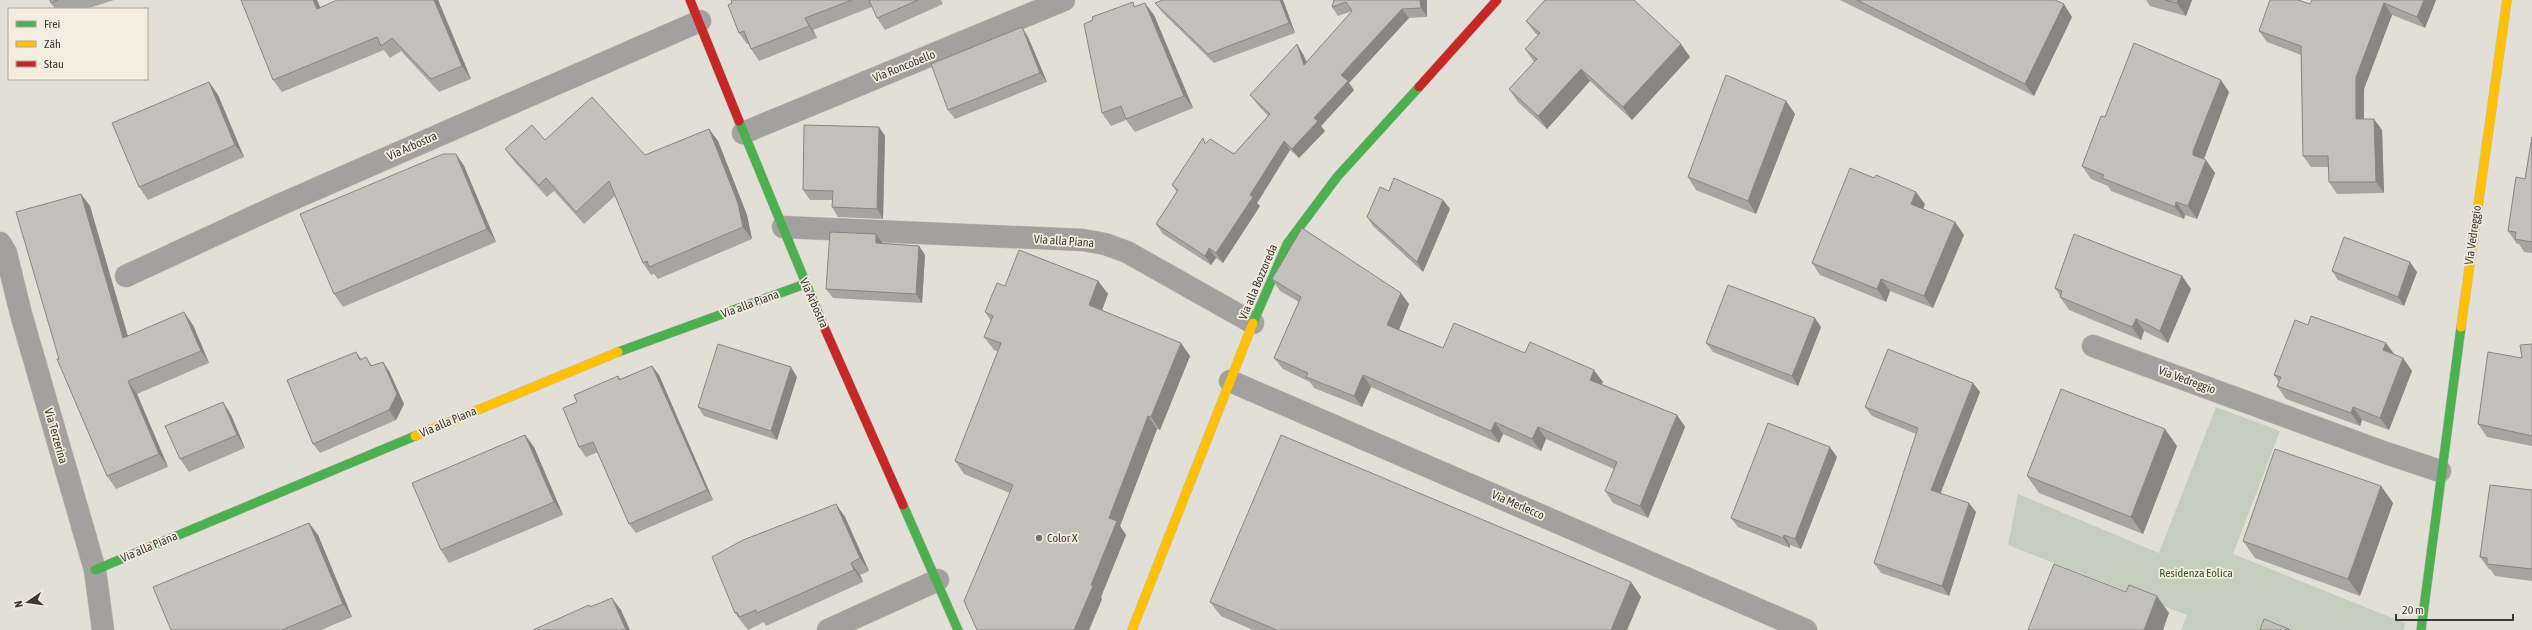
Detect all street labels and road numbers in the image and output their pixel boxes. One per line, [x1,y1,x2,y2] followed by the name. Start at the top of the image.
[871,47,938,85] street label: Via Roncobello
[385,129,439,163] street label: Via Arbostra
[2462,204,2484,266] street label: Via Vedreggio
[1033,232,1095,250] street label: Via alla Piana
[1236,242,1280,322] street label: Via alla Bozzoreda
[797,276,831,330] street label: Via Arbostra
[719,287,781,321] street label: Via alla Piana
[2156,363,2218,397] street label: Via Vedreggio
[417,404,479,440] street label: Via alla Piana
[41,407,71,465] street label: Via Terzerina
[1490,488,1547,522] street label: Via Merlecco
[118,529,180,565] street label: Via alla Piana

